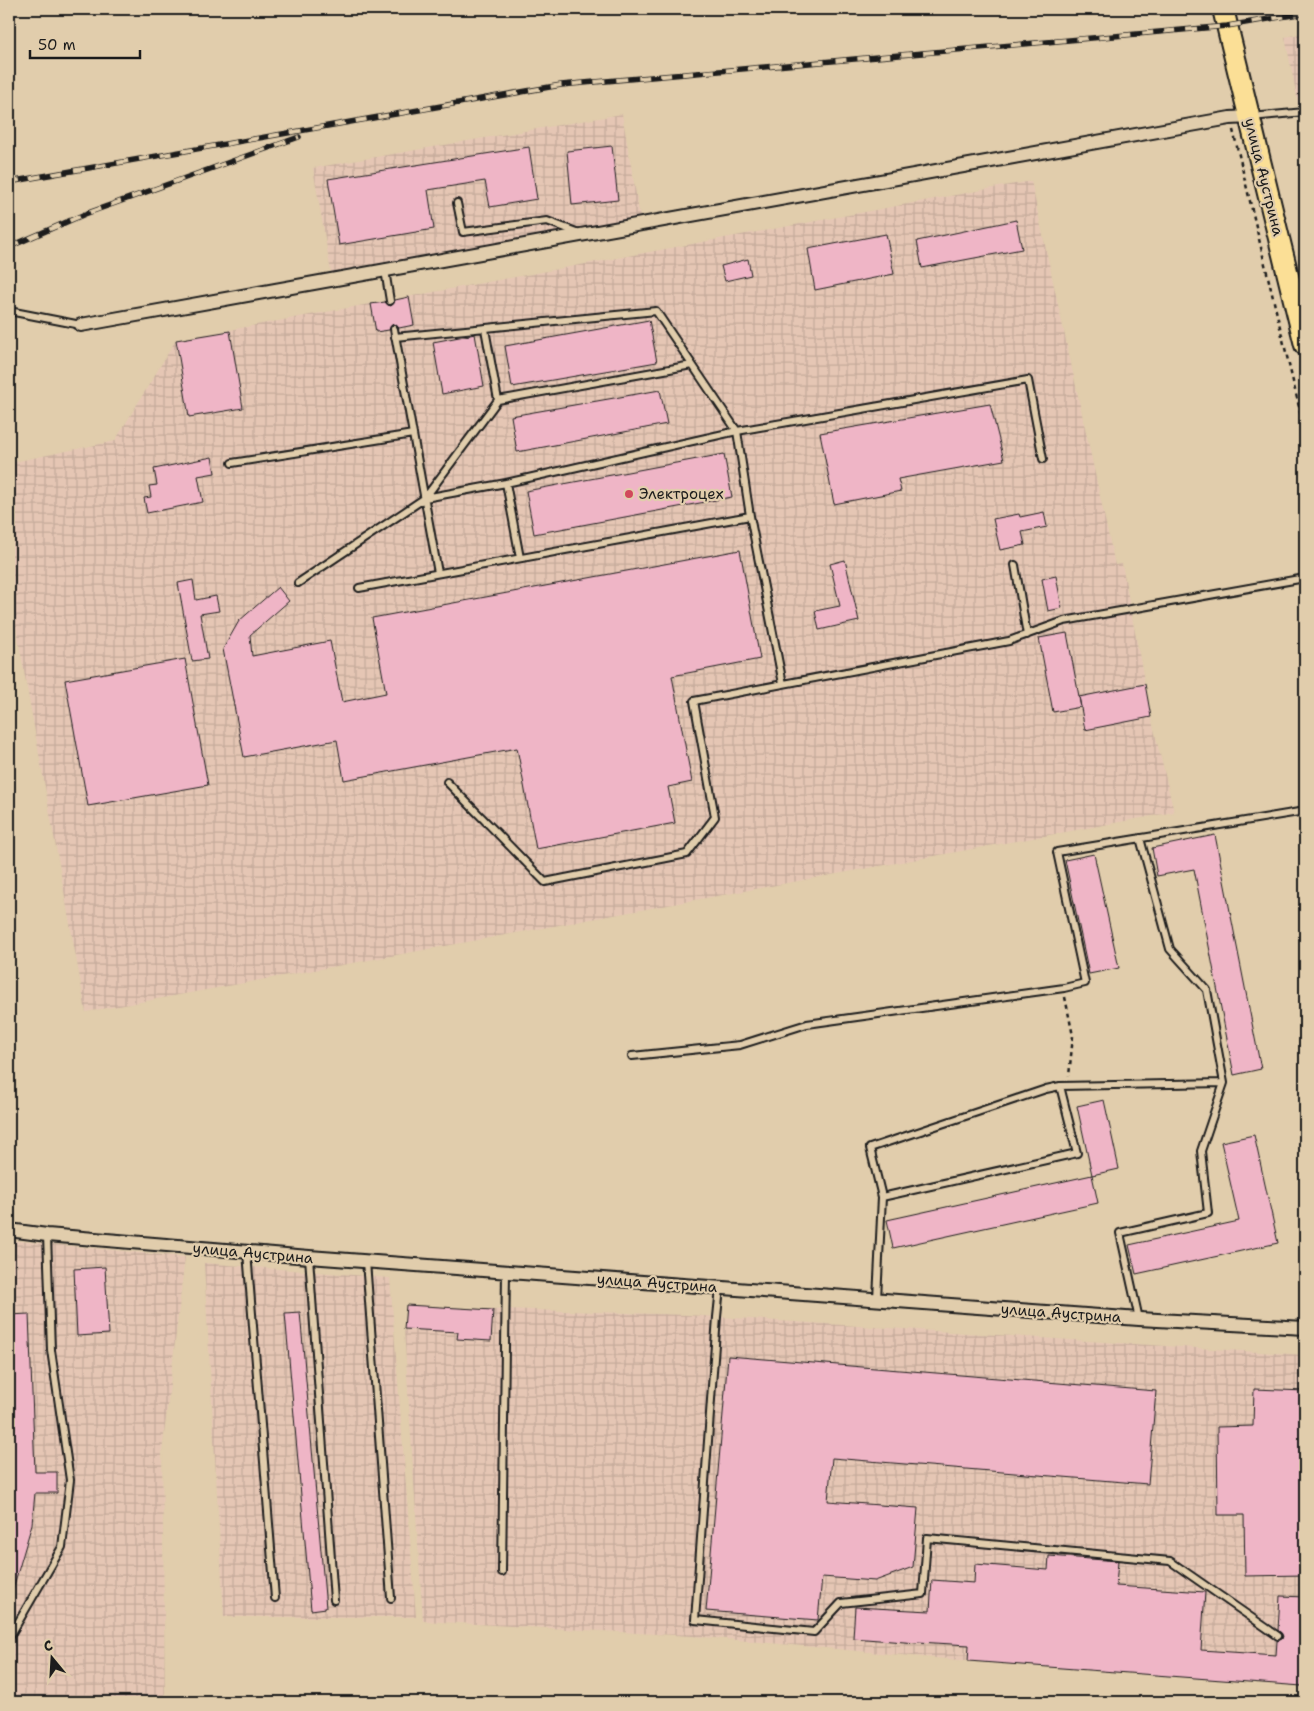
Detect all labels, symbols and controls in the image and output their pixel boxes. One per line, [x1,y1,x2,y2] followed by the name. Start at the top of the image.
[30,28,140,60] scale bar
[38,35,76,55] text: 50 m
[1240,116,1288,239] street label: улица Аустрина
[639,484,724,504] place label: Электроцех
[623,488,635,500] marker: Электроцех
[192,1238,315,1268] street label: улица Аустрина
[596,1269,719,1297] street label: улица Аустрина
[1000,1299,1123,1327] street label: улица Аустрина
[28,1634,78,1684] north arrow
[41,1636,55,1656] text: С

